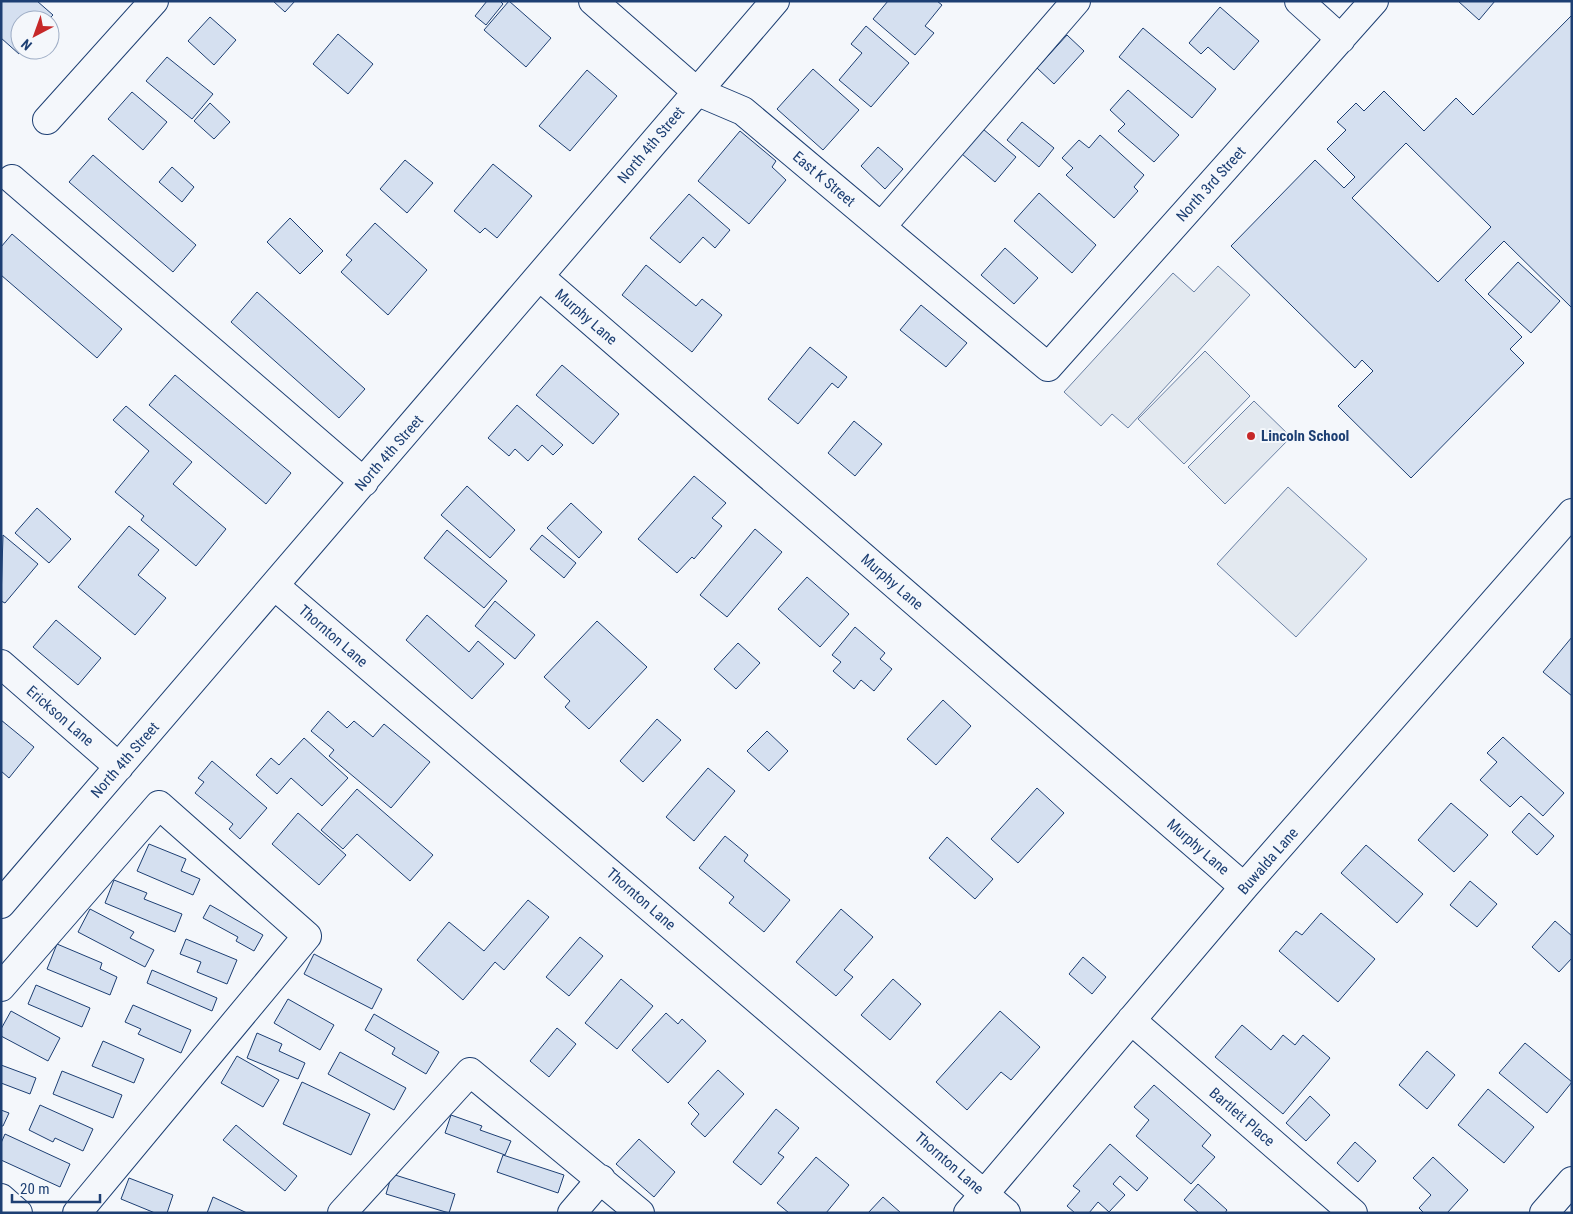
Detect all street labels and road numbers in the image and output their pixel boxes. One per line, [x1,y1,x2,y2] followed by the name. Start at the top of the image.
[614,103,688,187] street label: North 4th Street
[1173,143,1249,225] street label: North 3rd Street
[789,148,859,210] street label: East K Street
[551,285,621,349] street label: Murphy Lane
[351,411,427,495] street label: North 4th Street
[857,550,927,614] street label: Murphy Lane
[295,601,371,671] street label: Thornton Lane
[23,682,97,750] street label: Erickson Lane
[87,718,163,802] street label: North 4th Street
[1163,815,1233,879] street label: Murphy Lane
[1234,824,1302,898] street label: Buwalda Lane
[603,864,679,934] street label: Thornton Lane
[1206,1084,1278,1150] street label: Bartlett Place
[911,1128,987,1198] street label: Thornton Lane

